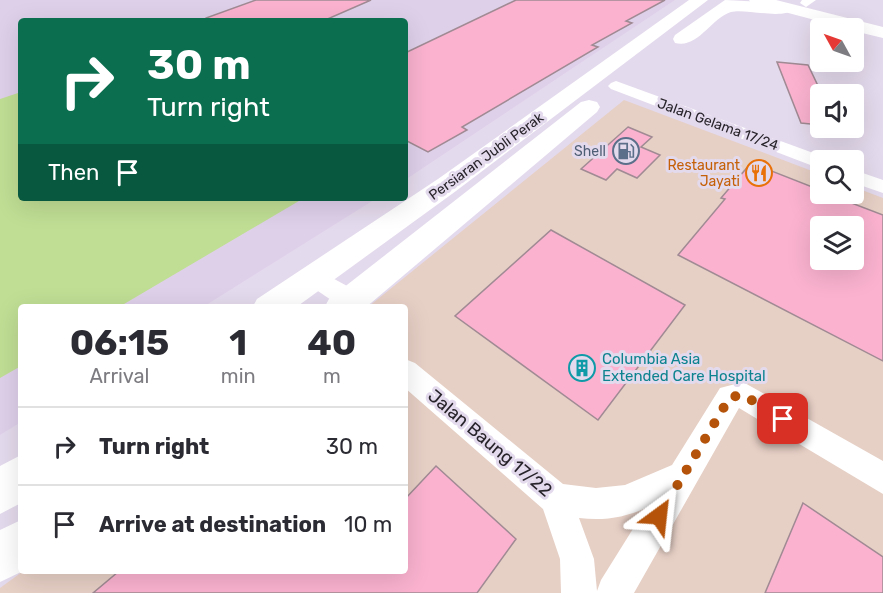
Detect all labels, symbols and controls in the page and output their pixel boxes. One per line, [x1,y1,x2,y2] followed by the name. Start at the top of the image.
[810,18,864,72] north arrow
[810,18,864,270] map controls
[147,40,251,90] text: 30 m
[48,42,126,120] icon: right
[810,84,864,138] button: sound
[147,91,270,123] text: Turn right
[655,95,781,154] street label: Jalan Gelama 17/24
[426,109,548,204] street label: Persiaran Jubli Perak
[611,136,641,166] fuel station icon: Shell
[574,143,606,160] place label: Shell
[810,150,864,204] button: search
[111,156,144,189] icon: arrive
[668,157,741,190] place label: Restaurant Jayati
[744,158,774,188] restaurant icon: Restaurant Jayati
[48,159,99,186] text: Then
[810,216,864,270] button: layers
[70,321,169,364] text: 06:15
[229,321,247,364] text: 1
[307,321,356,364] text: 40
[602,350,766,385] place label: Columbia Asia Extended Care Hospital
[567,353,597,383] building icon: Columbia Asia Extended Care Hospital
[89,364,149,388] text: Arrival
[221,364,256,388] text: min
[323,364,341,388] text: m
[424,385,556,501] street label: Jalan Baung 17/22
[757,393,808,444] pin
[766,402,799,435] icon: arrive
[48,430,81,463] icon: right
[99,433,209,460] text: Turn right
[326,433,378,460] text: 30 m
[627,484,691,548] position arrow
[48,508,81,541] icon: arrive
[99,511,326,538] text: Arrive at destination
[344,511,392,538] text: 10 m

